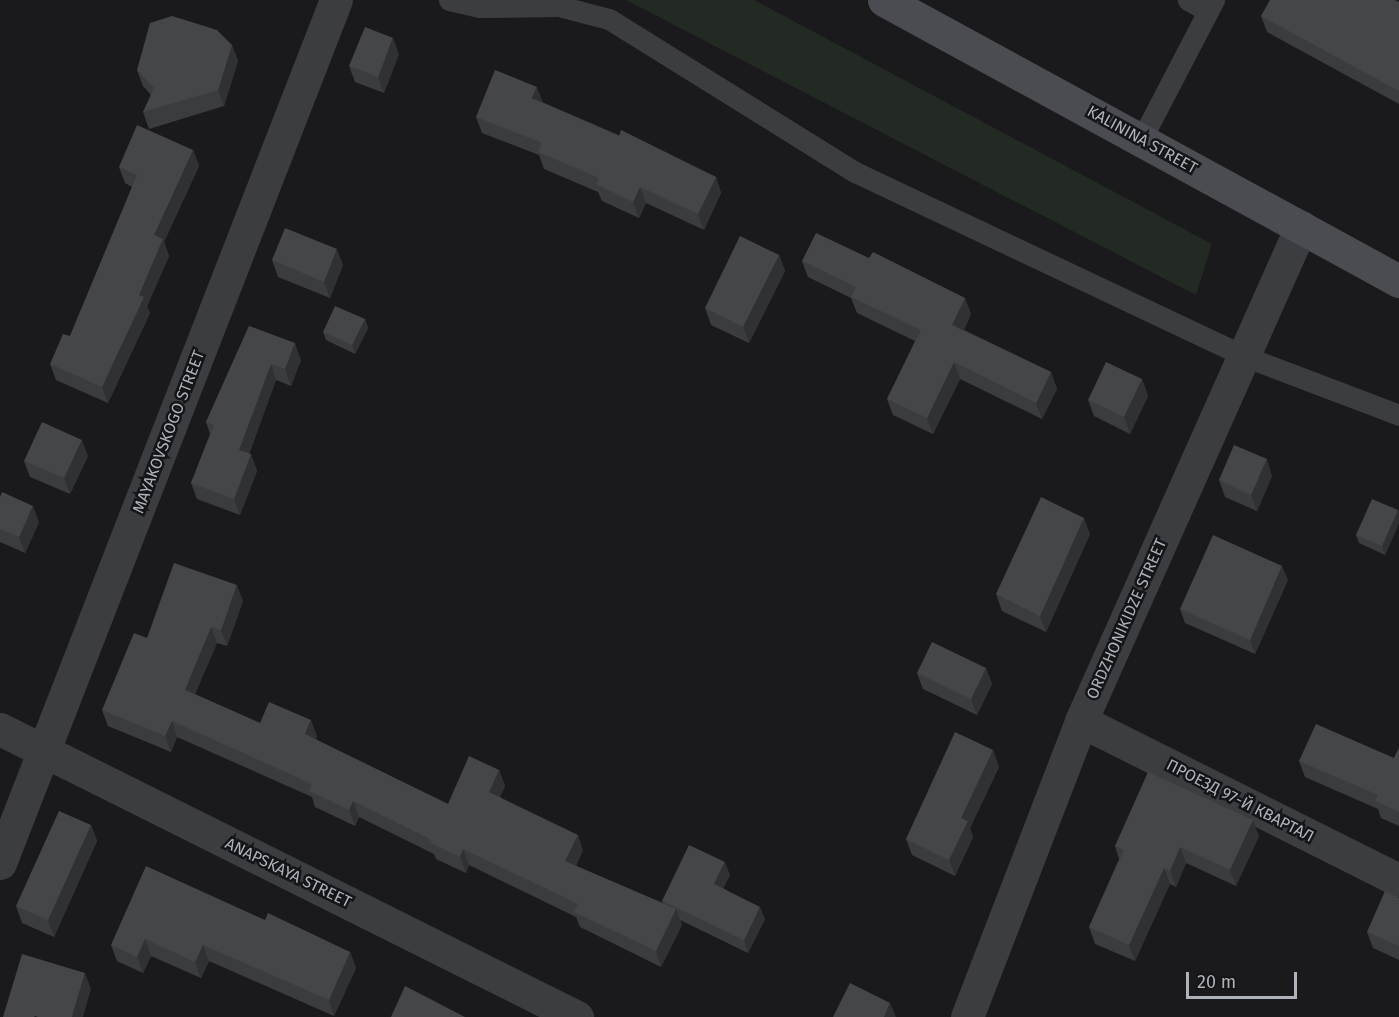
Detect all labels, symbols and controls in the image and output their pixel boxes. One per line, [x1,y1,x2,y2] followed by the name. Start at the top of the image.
[1084,102,1200,178] street label: KALININA STREET
[129,348,209,516] street label: MAYAKOVSKOGO STREET
[1083,536,1171,702] street label: ORDZHONIKIDZE STREET
[1163,755,1317,847] street label: ПРОЕЗД 97-Й КВАРТАЛ
[222,834,354,912] street label: ANAPSKAYA STREET
[1189,960,1300,998] scale bar
[1197,971,1236,993] text: 20 m

